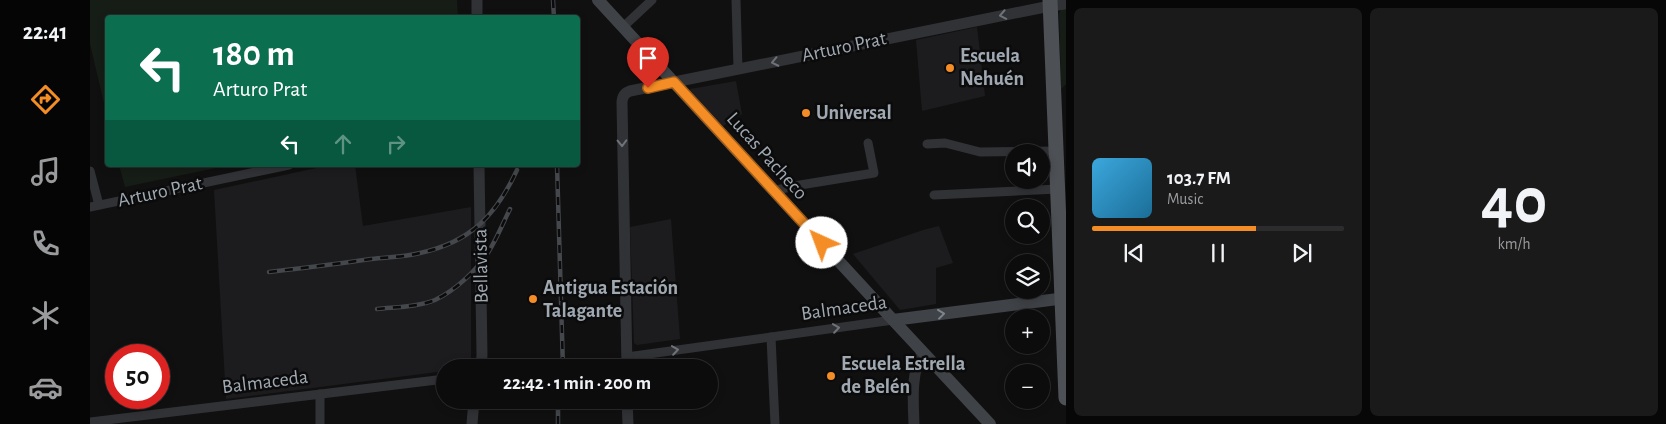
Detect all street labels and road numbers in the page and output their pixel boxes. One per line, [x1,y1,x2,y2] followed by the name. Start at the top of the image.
[800,28,889,66] street label: Arturo Prat
[723,108,811,204] street label: Lucas Pacheco
[116,173,205,211] street label: Arturo Prat
[470,228,492,304] street label: Bellavista
[800,292,888,324] street label: Balmaceda
[221,367,309,397] street label: Balmaceda

